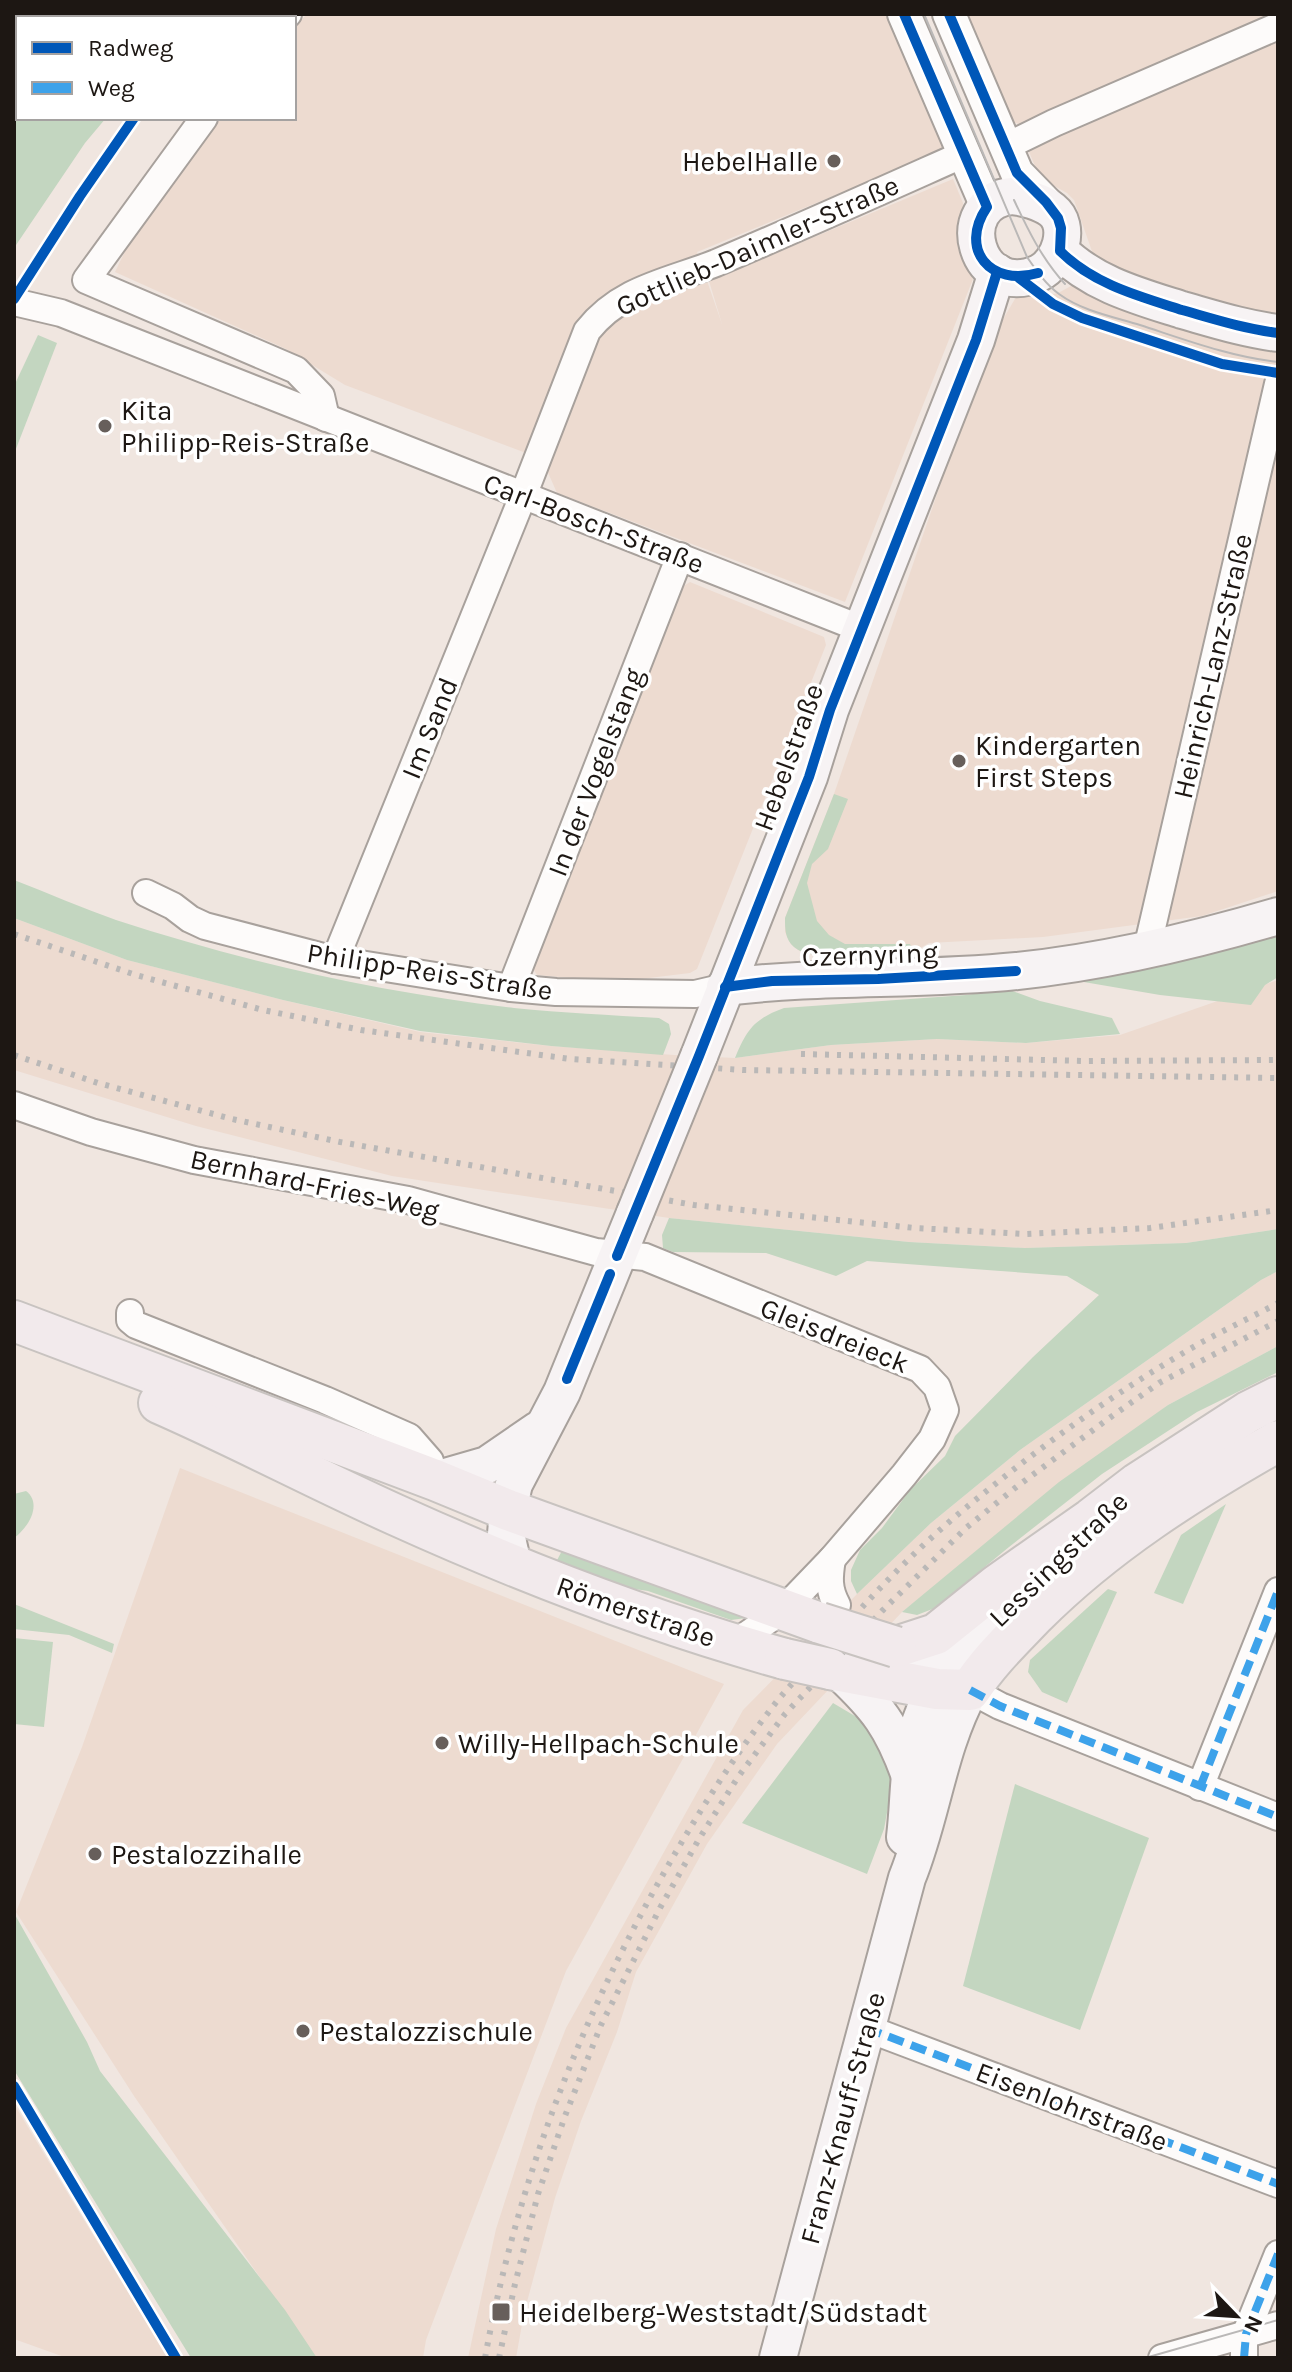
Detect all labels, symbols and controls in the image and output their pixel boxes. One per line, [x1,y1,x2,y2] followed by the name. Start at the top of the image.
[16,16,296,120] legend
[88,34,174,62] text: Radweg
[88,74,135,102] text: Weg
[682,145,818,178] place label: HebelHalle
[825,152,843,170] marker: HebelHalle
[611,168,904,323] street label: Gottlieb-Daimler-Straße
[121,394,369,459] place label: Kita Philipp-Reis-Straße
[96,417,114,435] marker: Kita Philipp-Reis-Straße
[479,466,709,581] street label: Carl-Bosch-Straße
[1166,530,1259,802] street label: Heinrich-Lanz-Straße
[541,663,650,881] street label: In der Vogelstang
[394,673,465,784] street label: Im Sand
[747,679,830,835] street label: Hebelstraße
[975,729,1141,794] place label: Kindergarten First Steps
[950,752,968,770] marker: Kindergarten First Steps
[305,936,555,1007] street label: Philipp-Reis-Straße
[801,936,939,973] street label: Czernyring
[187,1142,443,1227] street label: Bernhard-Fries-Weg
[756,1291,914,1380] street label: Gleisdreieck
[982,1485,1135,1634] street label: Lessingstraße
[552,1569,719,1654] street label: Römerstraße
[458,1727,739,1760] place label: Willy-Hellpach-Schule
[433,1734,451,1752] marker: Willy-Hellpach-Schule
[111,1838,302,1871] place label: Pestalozzihalle
[86,1845,104,1863] marker: Pestalozzihalle
[793,1988,892,2248] street label: Franz-Knauff-Straße
[319,2015,533,2048] place label: Pestalozzischule
[294,2022,312,2040] marker: Pestalozzischule
[971,2055,1172,2158] street label: Eisenlohrstraße
[1196,2276,1276,2356] north arrow
[519,2296,927,2329] place label: Heidelberg-Weststadt/Südstadt
[490,2301,512,2323] marker: Heidelberg-Weststadt/Südstadt
[1238,2311,1268,2337] text: N

